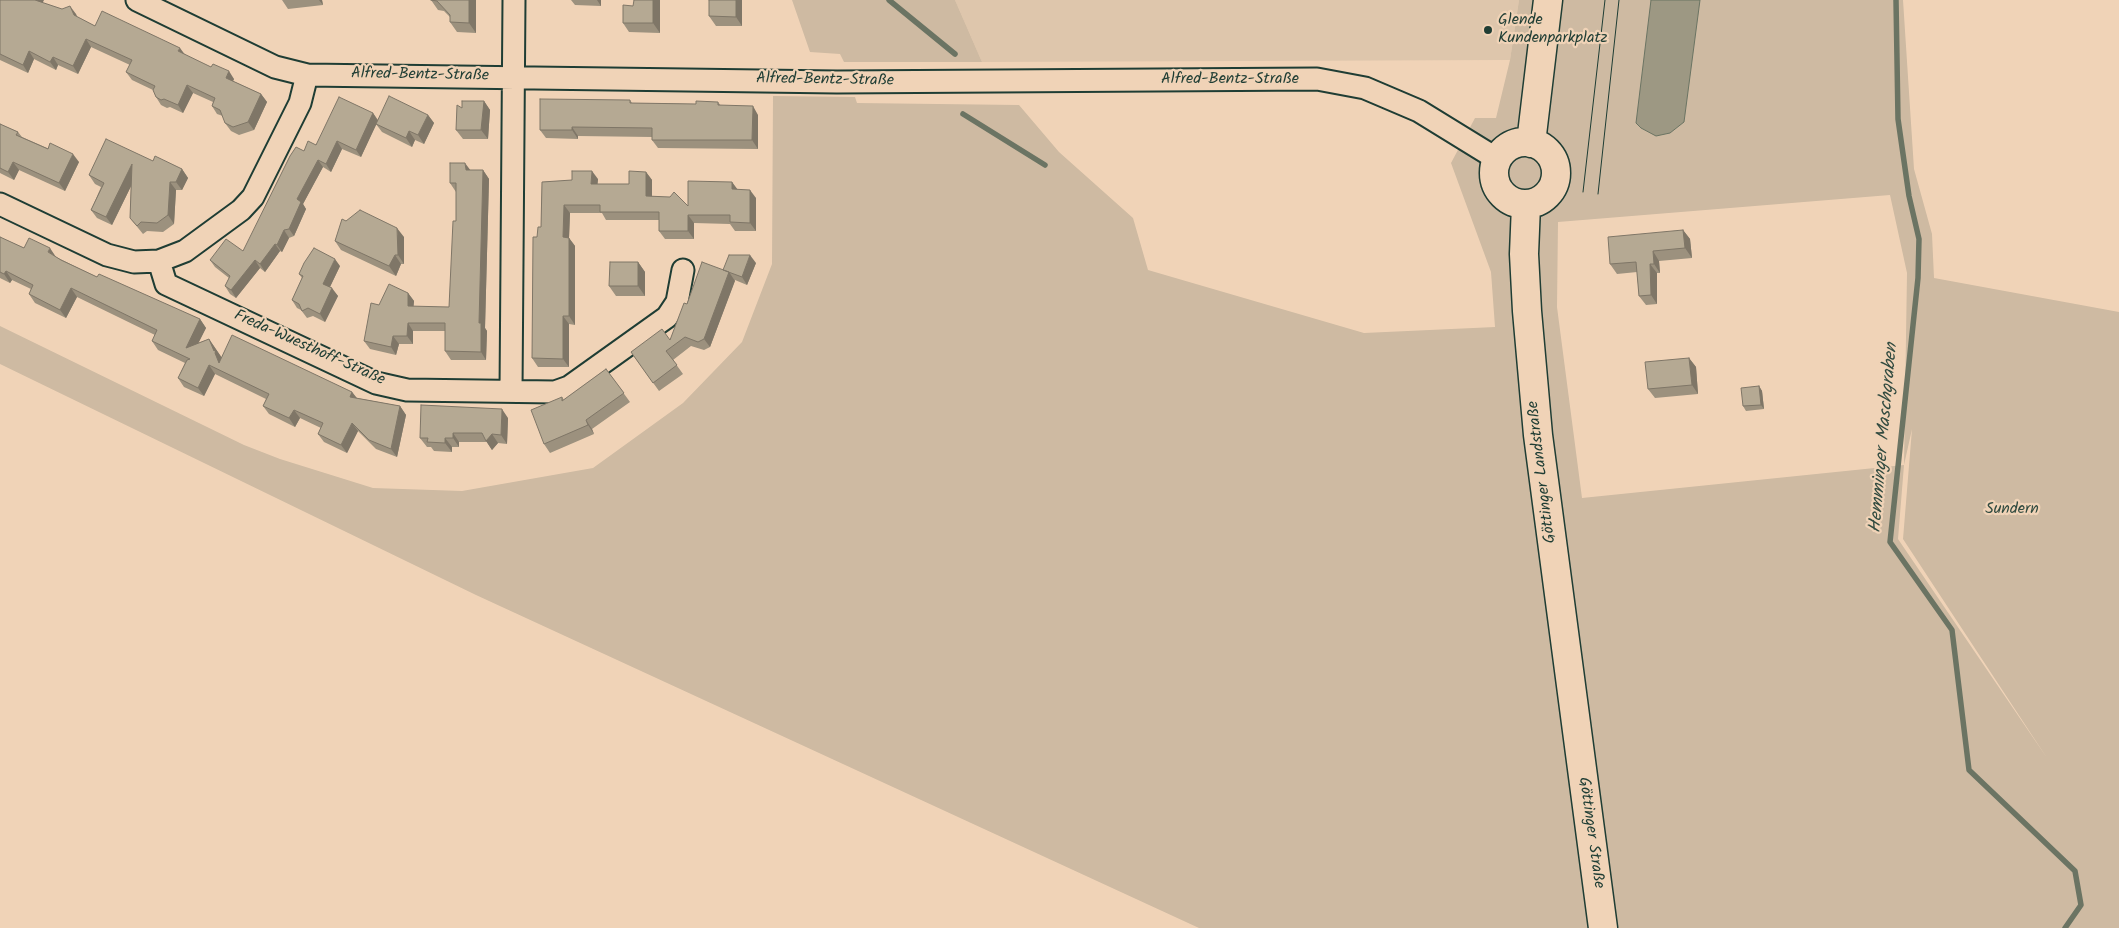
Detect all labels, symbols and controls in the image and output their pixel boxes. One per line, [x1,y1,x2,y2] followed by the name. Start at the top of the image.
[1498,11,1608,49] place label: Glende Kundenparkplatz
[1482,24,1494,36] marker: Glende Kundenparkplatz
[351,65,489,87] street label: Alfred-Bentz-Straße
[756,70,894,92] street label: Alfred-Bentz-Straße
[1161,70,1299,90] street label: Alfred-Bentz-Straße
[230,307,388,391] street label: Freda-Wuesthoff-Straße
[1866,342,1904,534] water label: Hemminger Maschgraben
[1525,400,1561,544] street label: Göttinger Landstraße
[1985,500,2039,520] park label: Sundern
[1573,776,1607,890] street label: Göttinger Straße

